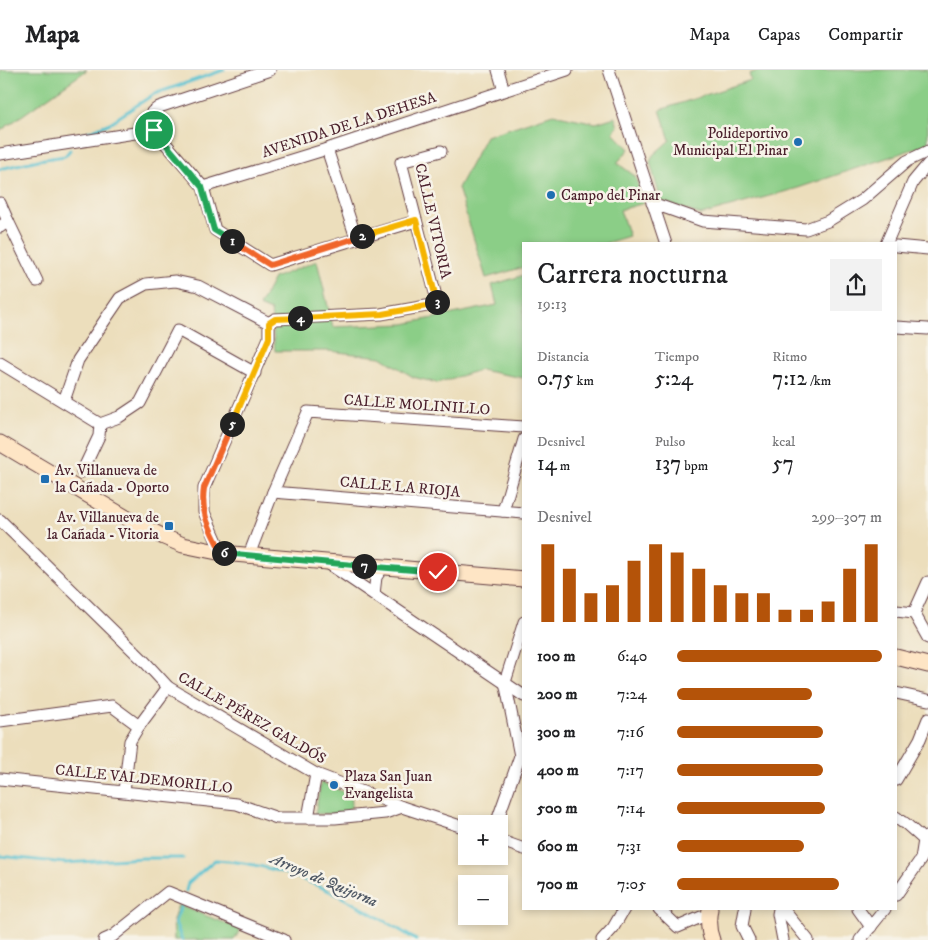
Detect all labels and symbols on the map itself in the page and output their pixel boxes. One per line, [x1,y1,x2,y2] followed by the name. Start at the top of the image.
[259,88,439,162] street label: AVENIDA DE LA DEHESA
[133,109,175,151] pin
[673,124,788,160] place label: Polideportivo Municipal El Pinar
[792,136,804,148] marker: Polideportivo Municipal El Pinar
[410,161,456,281] street label: CALLE VITORIA
[561,186,661,205] place label: Campo del Pinar
[545,189,557,201] marker: Campo del Pinar
[350,224,374,248] pin: 2
[220,228,244,254] pin: 1
[424,290,450,314] pin: 3
[288,306,312,330] pin: 4
[343,390,491,420] street label: CALLE MOLINILLO
[220,412,244,436] pin: 5
[55,461,169,497] place label: Av. Villanueva de la Cañada - Oporto
[339,472,461,502] street label: CALLE LA RIOJA
[39,473,51,485] marker: Av. Villanueva de la Cañada - Oporto
[47,508,160,544] place label: Av. Villanueva de la Cañada - Vitoria
[163,520,175,532] marker: Av. Villanueva de la Cañada - Vitoria
[212,540,236,566] pin: 6
[417,551,459,593] pin
[352,554,376,578] pin: 7
[174,668,330,768] street label: CALLE PÉREZ GALDÓS
[54,760,234,798] street label: CALLE VALDEMORILLO
[344,767,432,803] place label: Plaza San Juan Evangelista
[328,779,340,791] marker: Plaza San Juan Evangelista
[266,848,381,912] water label: Arroyo de Quijorna

